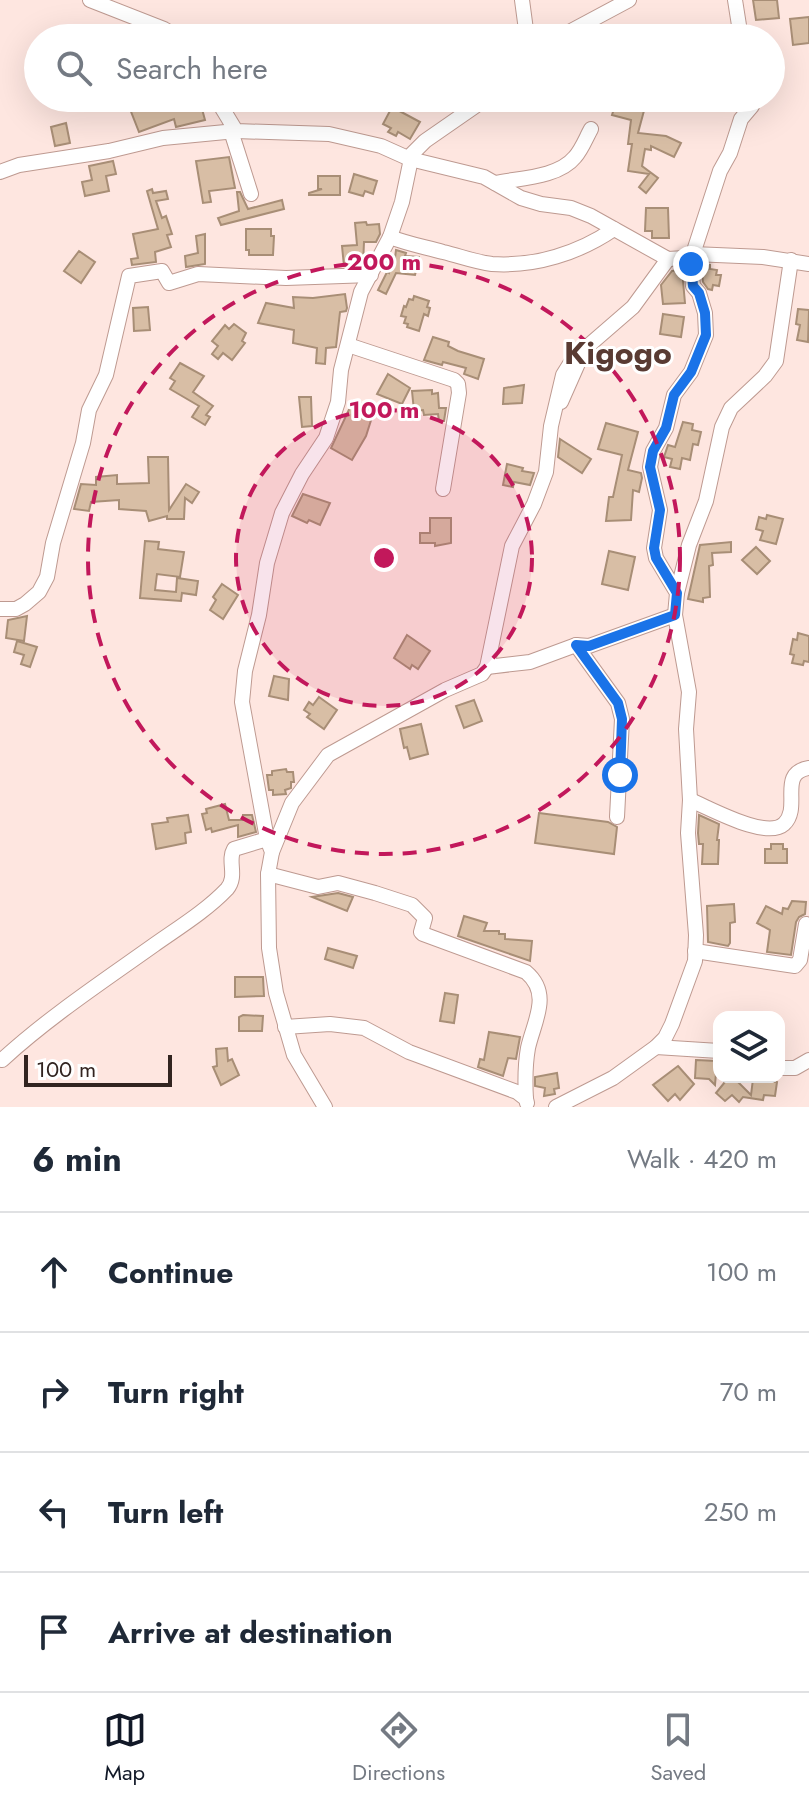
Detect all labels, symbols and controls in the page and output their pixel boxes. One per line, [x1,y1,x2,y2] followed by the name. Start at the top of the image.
[24,24,785,112] search box
[52,46,96,90] icon: search
[116,47,268,90] text: Search here
[347,244,421,279] text: 200 m
[673,246,709,282] route end
[564,330,672,376] district label: Kigogo
[349,392,419,427] text: 100 m
[370,544,398,572] centre of rings
[602,757,638,793] route start
[713,1011,785,1083] map controls
[713,1011,785,1083] button: layers
[24,1051,172,1087] scale bar
[36,1053,96,1085] text: 100 m
[32,1135,122,1184] text: 6 min
[627,1140,777,1178] text: Walk · 420 m
[32,1250,76,1294] icon: ahead
[108,1251,234,1294] text: Continue
[706,1253,777,1291] text: 100 m
[32,1370,76,1414] icon: right
[108,1371,244,1414] text: Turn right
[720,1373,777,1411] text: 70 m
[32,1490,76,1534] icon: left
[108,1491,223,1534] text: Turn left
[704,1493,777,1531] text: 250 m
[32,1610,76,1654] icon: arrive
[108,1611,393,1654] text: Arrive at destination
[103,1708,147,1788] tab: Map
[352,1708,445,1788] tab: Directions
[651,1708,706,1788] tab: Saved

